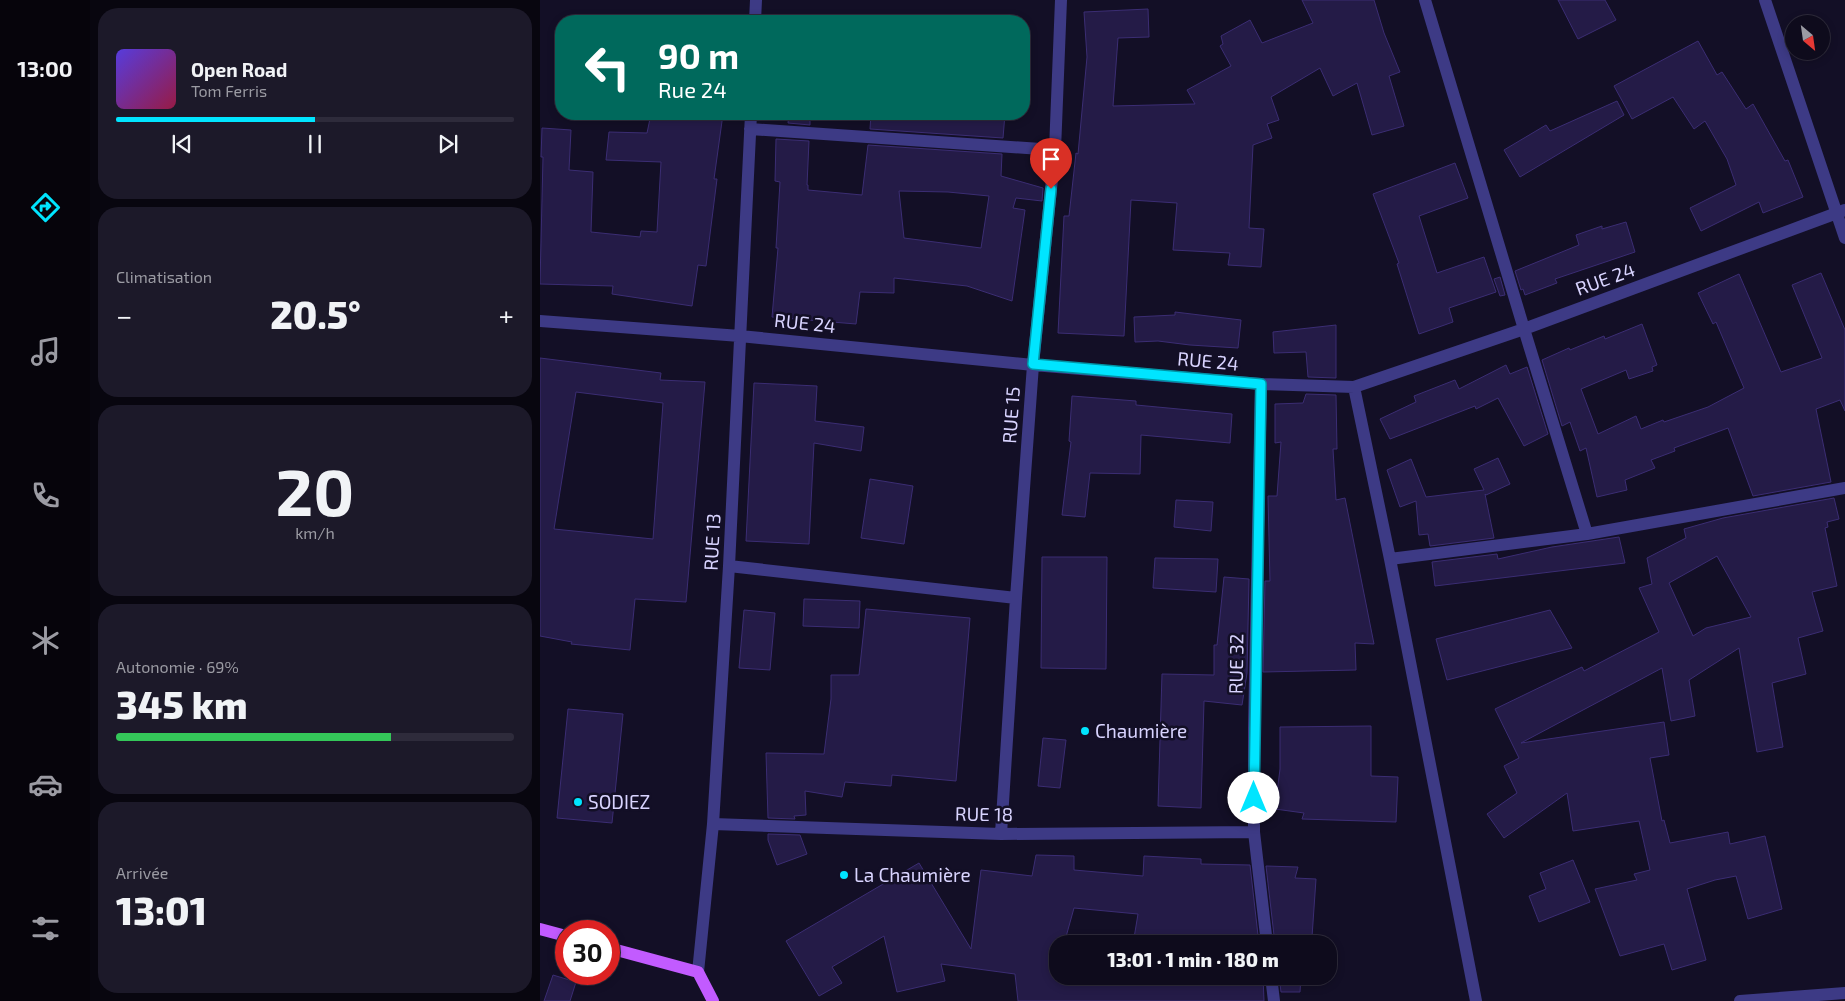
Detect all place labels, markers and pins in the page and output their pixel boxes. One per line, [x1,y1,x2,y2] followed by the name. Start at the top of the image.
[1030,138,1072,189] pin
[1095,719,1187,742] place label: Chaumière
[1079,725,1091,737] marker: Chaumière
[588,790,650,813] place label: SODIEZ
[572,796,584,808] marker: SODIEZ
[854,863,971,886] place label: La Chaumière
[838,869,850,881] marker: La Chaumière

